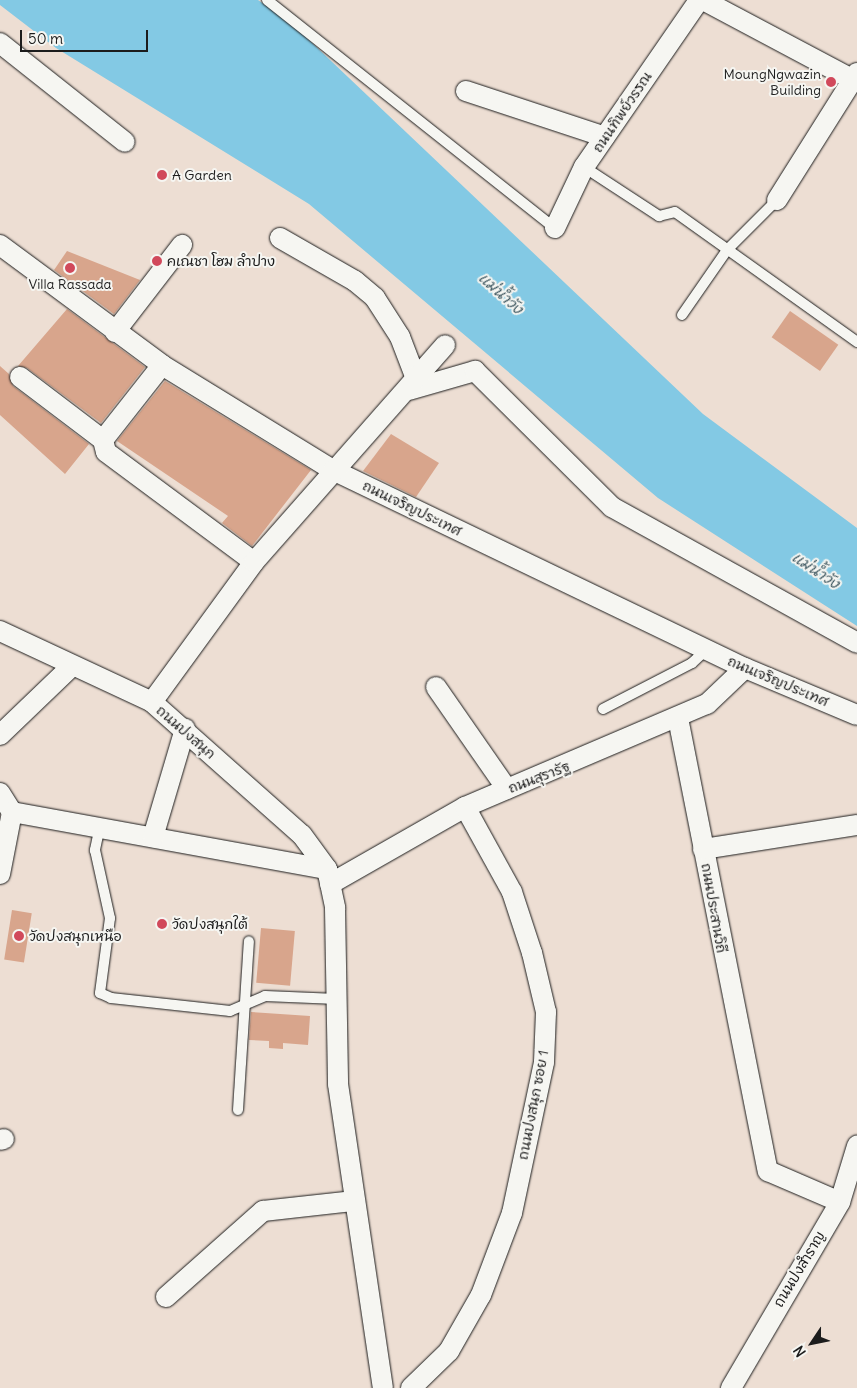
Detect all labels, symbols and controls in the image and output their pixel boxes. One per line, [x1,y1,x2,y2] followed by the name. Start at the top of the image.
[22,20,150,52] scale bar
[28,29,63,48] text: 50 m
[723,66,821,98] place label: MoungNgwazin Building
[589,69,655,155] street label: ถนนทิพย์วรรณ
[825,76,837,88] marker: MoungNgwazin Building
[172,167,232,183] place label: A Garden
[156,169,168,181] marker: A Garden
[167,253,275,269] place label: คเณชา โฮม ลำปาง
[151,255,163,267] marker: คเณชา โฮม ลำปาง
[64,262,76,274] marker: Villa Rassada
[475,269,527,317] water label: แม่น้ำวัง
[28,276,112,292] place label: Villa Rassada
[360,477,464,539] street label: ถนนเจริญประเทศ
[789,548,843,592] water label: แม่น้ำวัง
[725,652,831,710] street label: ถนนเจริญประเทศ
[153,702,219,762] street label: ถนนปงสนุก
[506,758,572,796] street label: ถนนสุรารัฐ
[698,862,730,954] street label: ถนนประสานวิถี
[172,916,248,932] place label: วัดปงสนุกใต้
[156,918,168,930] marker: วัดปงสนุกใต้
[29,928,122,944] place label: วัดปงสนุกเหนือ
[13,930,25,942] marker: วัดปงสนุกเหนือ
[514,1049,552,1161] street label: ถนนปงสนุก ซอย 1
[770,1228,828,1310] street label: ถนนปงสำราญ
[787,1318,837,1368] north arrow
[789,1342,810,1360] text: N

